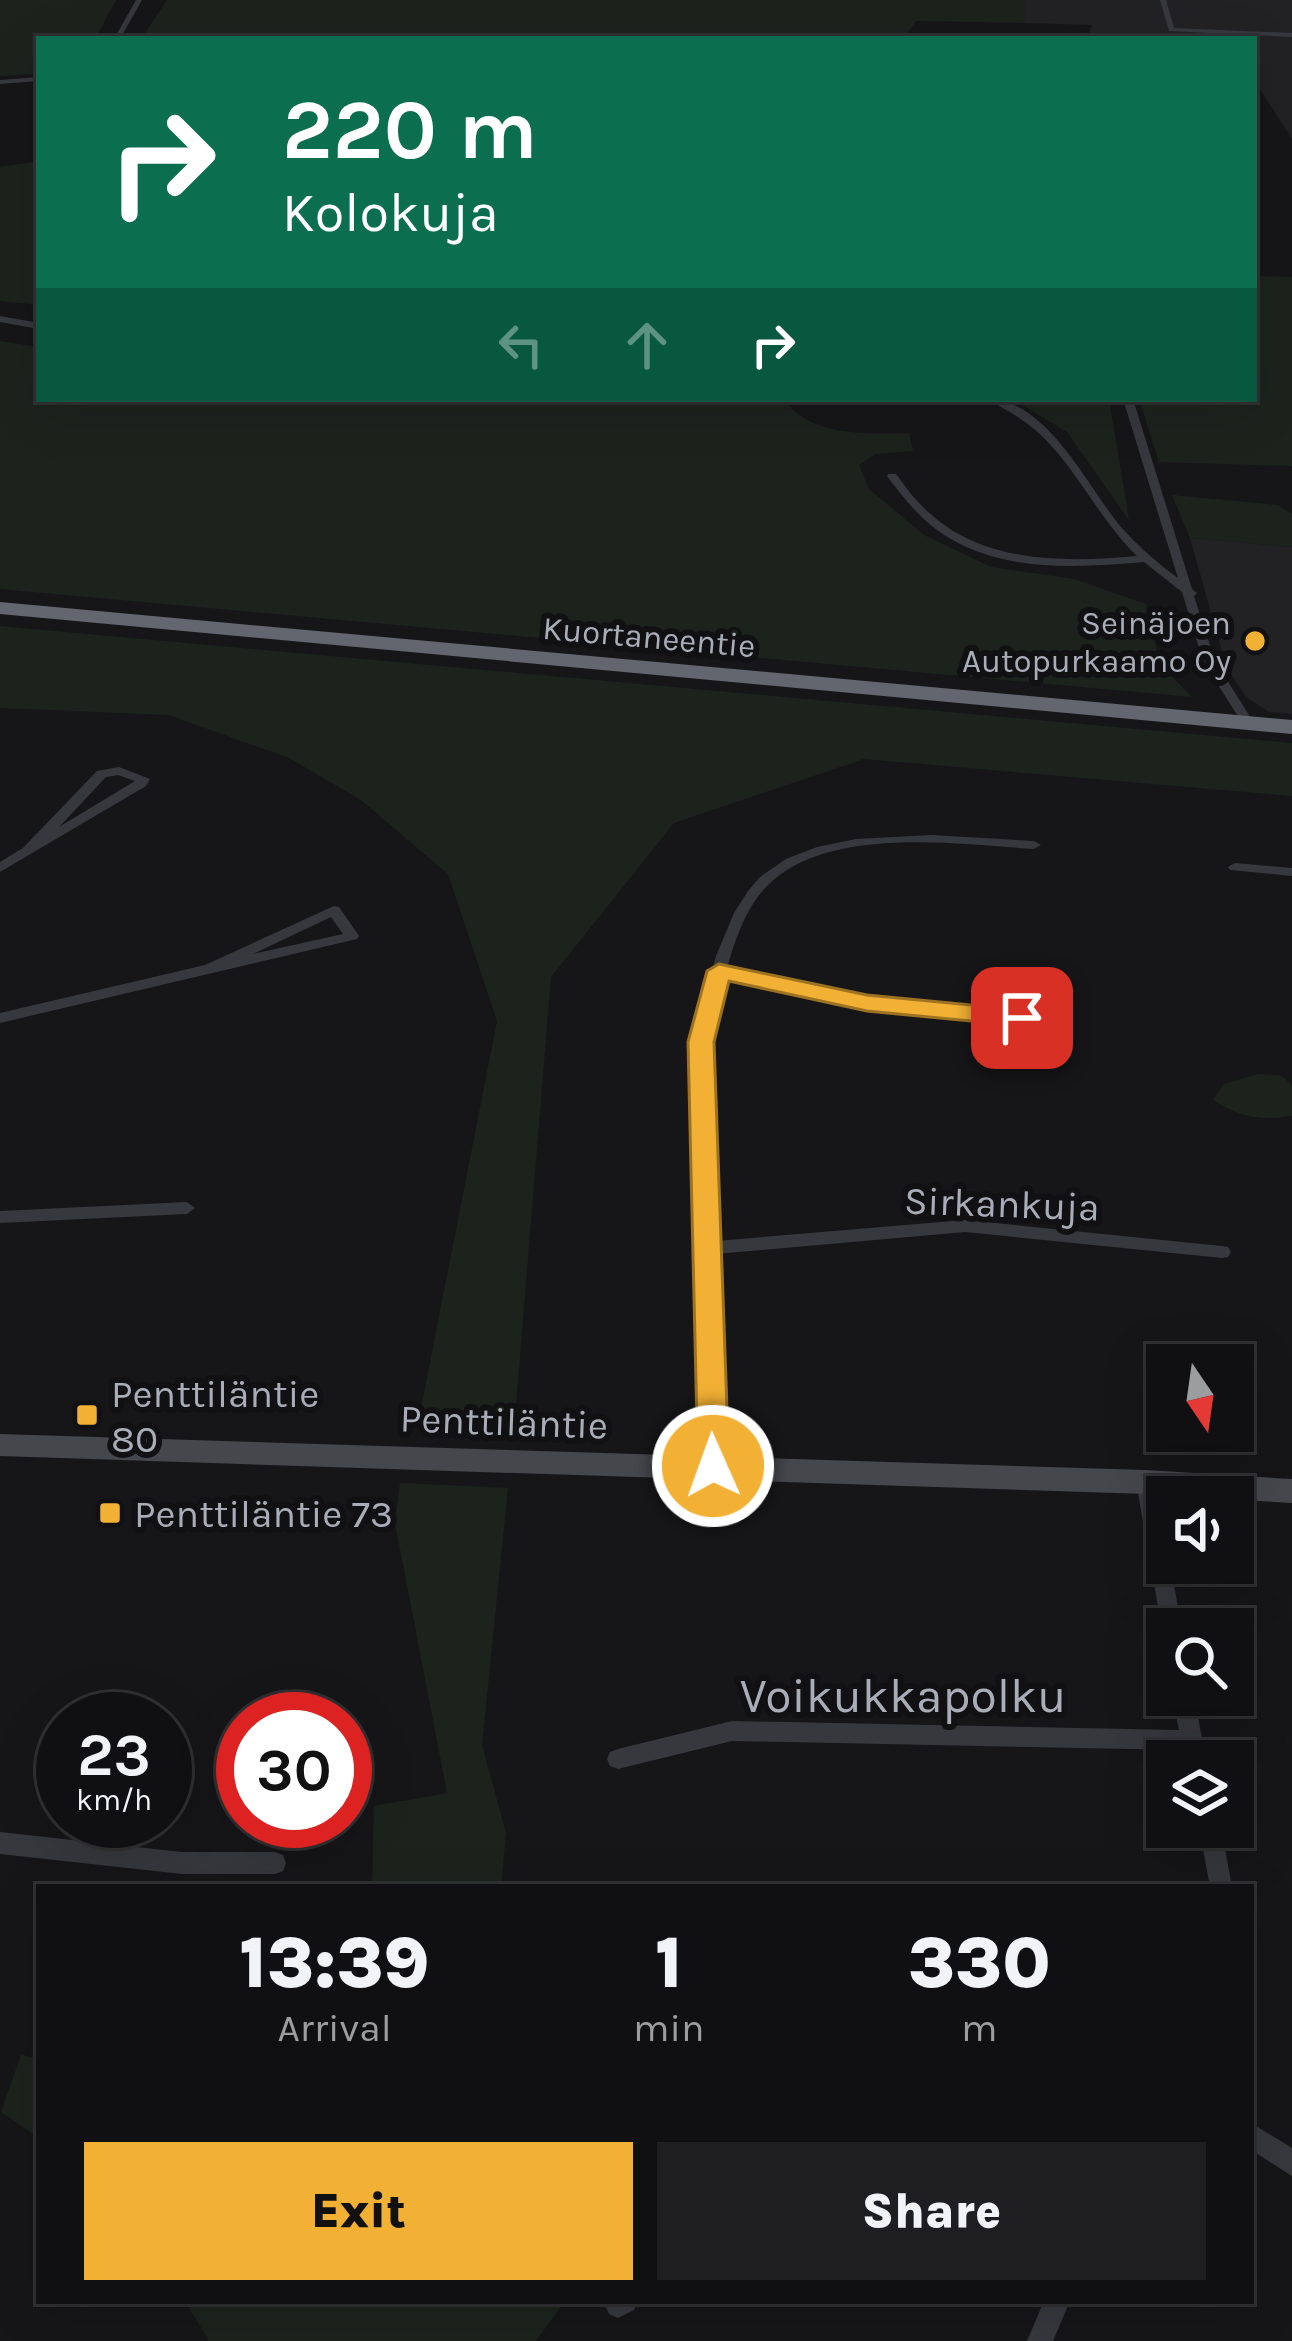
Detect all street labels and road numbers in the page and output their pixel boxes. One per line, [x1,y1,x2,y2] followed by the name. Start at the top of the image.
[541,609,757,665] street label: Kuortaneentie
[903,1178,1100,1230] street label: Sirkankuja
[399,1395,609,1449] street label: Penttiläntie
[740,1668,1066,1724] street label: Voikukkapolku

